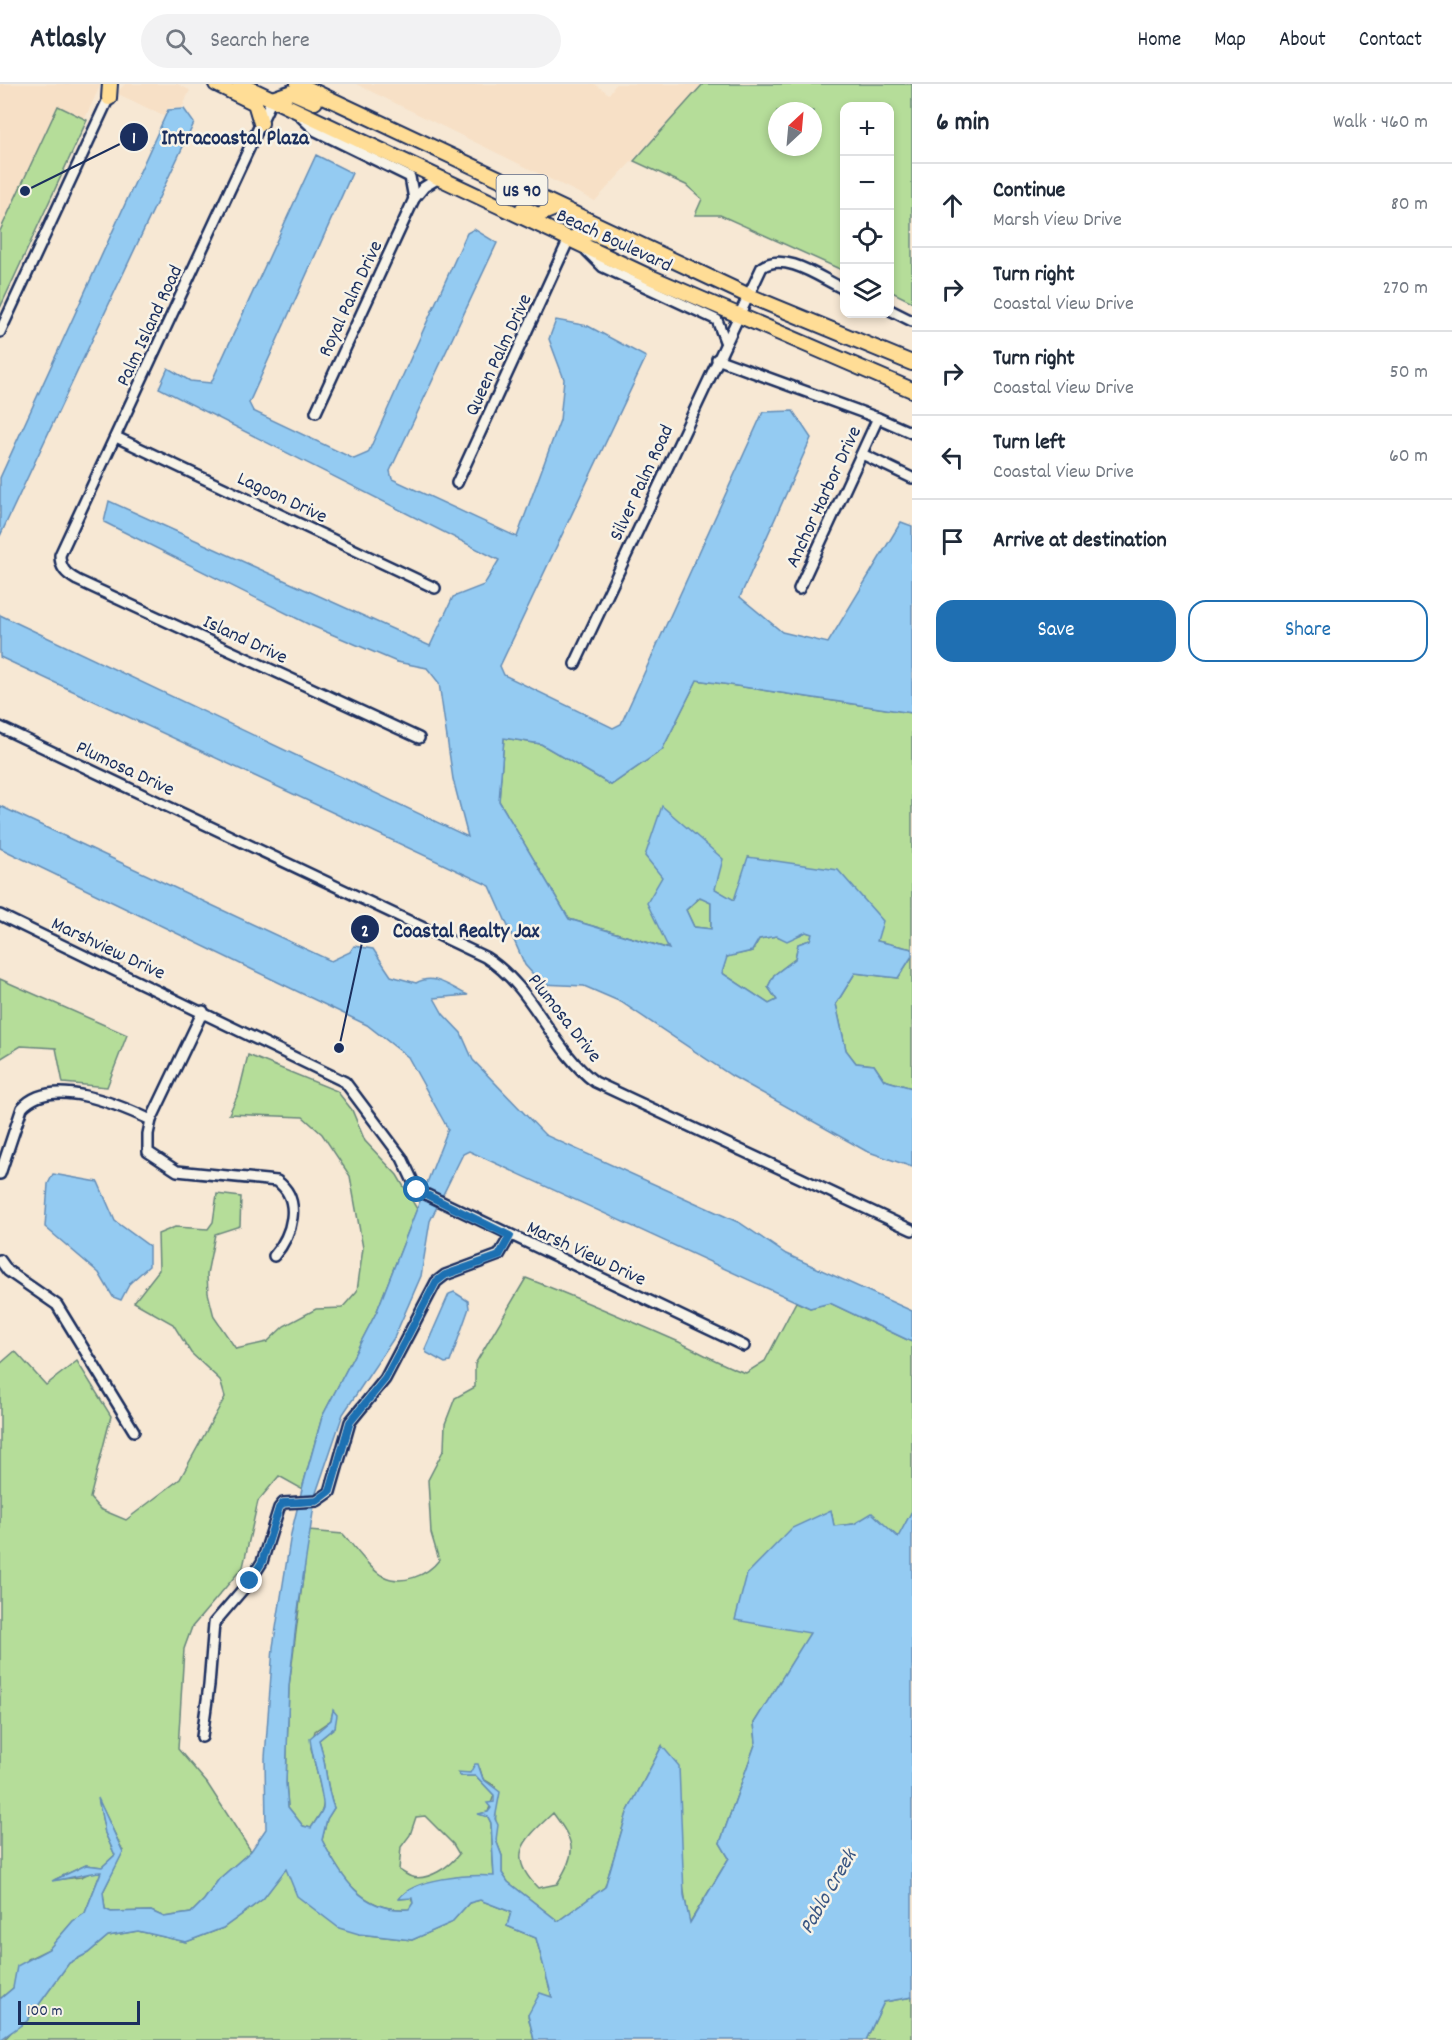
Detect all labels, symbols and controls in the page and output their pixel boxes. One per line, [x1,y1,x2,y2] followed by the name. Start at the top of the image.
[141,14,561,68] search box
[30,21,105,61] text: Atlasly
[162,25,195,58] icon: search
[210,26,310,57] text: Search here
[1137,26,1181,56] text: Home
[1214,26,1246,56] text: Map
[1279,26,1326,56] text: About
[1359,26,1422,56] text: Contact
[768,102,822,156] north arrow
[840,102,894,318] map controls
[840,102,894,156] button: +
[936,105,989,142] text: 6 min
[1333,109,1428,137] text: Walk · 460 m
[119,117,320,156] callout: Intracoastal Plaza
[161,125,310,155] text: Intracoastal Plaza
[132,127,136,152] text: 1
[840,156,894,210] button: −
[496,175,548,205] road number: US 90
[993,176,1065,207] text: Continue
[936,189,969,222] icon: ahead
[1391,191,1428,219] text: 80 m
[551,203,676,281] street label: Beach Boulevard
[993,207,1122,235] text: Marsh View Drive
[840,210,894,264] button: locate
[313,236,391,362] street label: Royal Palm Drive
[993,260,1075,291] text: Turn right
[110,261,191,392] street label: Palm Island Road
[840,264,894,318] button: layers
[936,273,969,306] icon: right
[1382,275,1428,303] text: 270 m
[459,289,540,421] street label: Queen Palm Drive
[993,291,1134,319] text: Coastal View Drive
[993,344,1075,375] text: Turn right
[936,357,969,390] icon: right
[1390,359,1428,387] text: 50 m
[993,375,1134,403] text: Coastal View Drive
[604,421,682,546] street label: Silver Palm Road
[780,422,870,573] street label: Anchor Harbor Drive
[993,428,1065,459] text: Turn left
[936,441,969,474] icon: left
[1389,443,1428,471] text: 60 m
[993,459,1134,487] text: Coastal View Drive
[232,466,332,532] street label: Lagoon Drive
[936,525,969,558] icon: arrive
[993,526,1167,557] text: Arrive at destination
[936,600,1176,662] button: Save
[1188,600,1428,662] button: Share
[198,609,292,673] street label: Island Drive
[71,735,179,805] street label: Plumosa Drive
[350,910,551,949] callout: Coastal Realty Jax
[46,911,170,988] street label: Marshview Drive
[393,918,539,948] text: Coastal Realty Jax
[361,920,369,945] text: 2
[520,968,607,1069] street label: Plumosa Drive
[403,1176,429,1202] route start
[521,1215,650,1295] street label: Marsh View Drive
[236,1567,262,1593] route end
[793,1843,867,1940] water label: Pablo Creek
[18,1998,140,2026] scale bar
[27,2000,63,2023] text: 100 m

